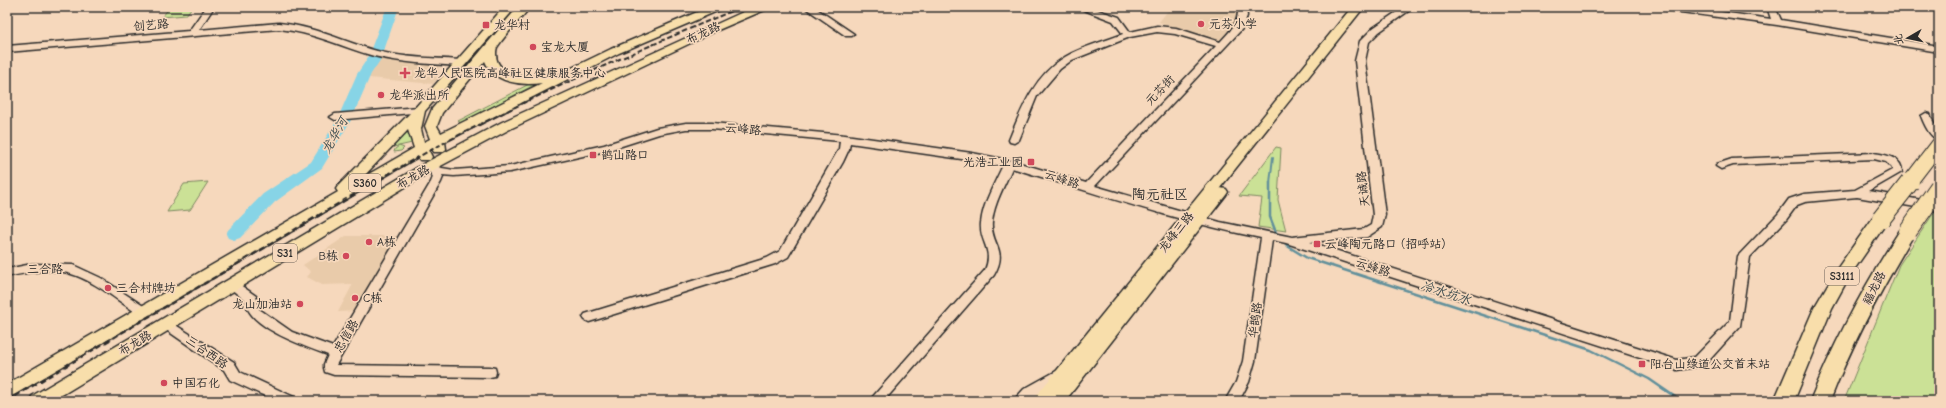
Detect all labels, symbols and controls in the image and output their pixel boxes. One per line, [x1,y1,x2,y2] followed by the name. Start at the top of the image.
[132,16,170,34] street label: 创艺路
[1209,17,1257,31] place label: 元芬小学
[494,18,530,32] place label: 龙华村
[1888,18,1928,58] north arrow
[684,19,722,47] street label: 布龙路
[1196,19,1206,29] marker: 元芬小学
[481,20,491,30] marker: 龙华村
[1891,33,1906,46] text: 北
[541,40,589,54] place label: 宝龙大厦
[528,42,538,52] marker: 宝龙大厦
[414,66,606,80] place label: 龙华人民医院高峰社区健康服务中心
[399,67,411,79] marker: 龙华人民医院高峰社区健康服务中心
[1142,72,1178,108] street label: 元芬街
[389,88,450,102] place label: 龙华派出所
[376,90,386,100] marker: 龙华派出所
[318,113,352,156] water label: 龙华河
[724,120,762,138] street label: 云峰路
[601,148,649,162] place label: 鹊山路口
[588,150,598,160] marker: 鹊山路口
[963,155,1023,169] place label: 光浩工业园
[1026,157,1036,167] marker: 光浩工业园
[394,162,432,192] street label: 布龙路
[1043,167,1081,191] street label: 云峰路
[1354,170,1372,208] street label: 天诚路
[349,174,381,192] road number: S360
[1132,186,1188,203] district label: 陶元社区
[1155,209,1197,255] street label: 龙峰三路
[377,235,396,249] place label: A栋
[364,237,374,247] marker: A栋
[1325,237,1445,251] place label: 云峰陶元路口 (招呼站)
[1312,239,1322,249] marker: 云峰陶元路口 (招呼站)
[273,244,297,262] road number: S31
[319,249,338,263] place label: B栋
[341,251,351,261] marker: B栋
[1354,255,1392,279] street label: 云峰路
[27,262,63,276] street label: 三合路
[1825,267,1859,285] road number: S3111
[1860,269,1888,307] street label: 福龙路
[1419,277,1474,308] water label: 冷水坑水
[116,281,176,295] place label: 三合村牌坊
[103,283,113,293] marker: 三合村牌坊
[363,291,382,305] place label: C栋
[350,293,360,303] marker: C栋
[232,297,292,311] place label: 龙山加油站
[295,299,305,309] marker: 龙山加油站
[1246,301,1264,339] street label: 华鹊路
[331,317,361,355] street label: 忠信路
[116,328,154,358] street label: 布龙路
[183,332,231,372] street label: 三合西路
[1650,357,1770,371] place label: 阳台山绿道公交首末站
[1637,359,1647,369] marker: 阳台山绿道公交首末站
[172,376,220,390] place label: 中国石化
[159,378,169,388] marker: 中国石化

